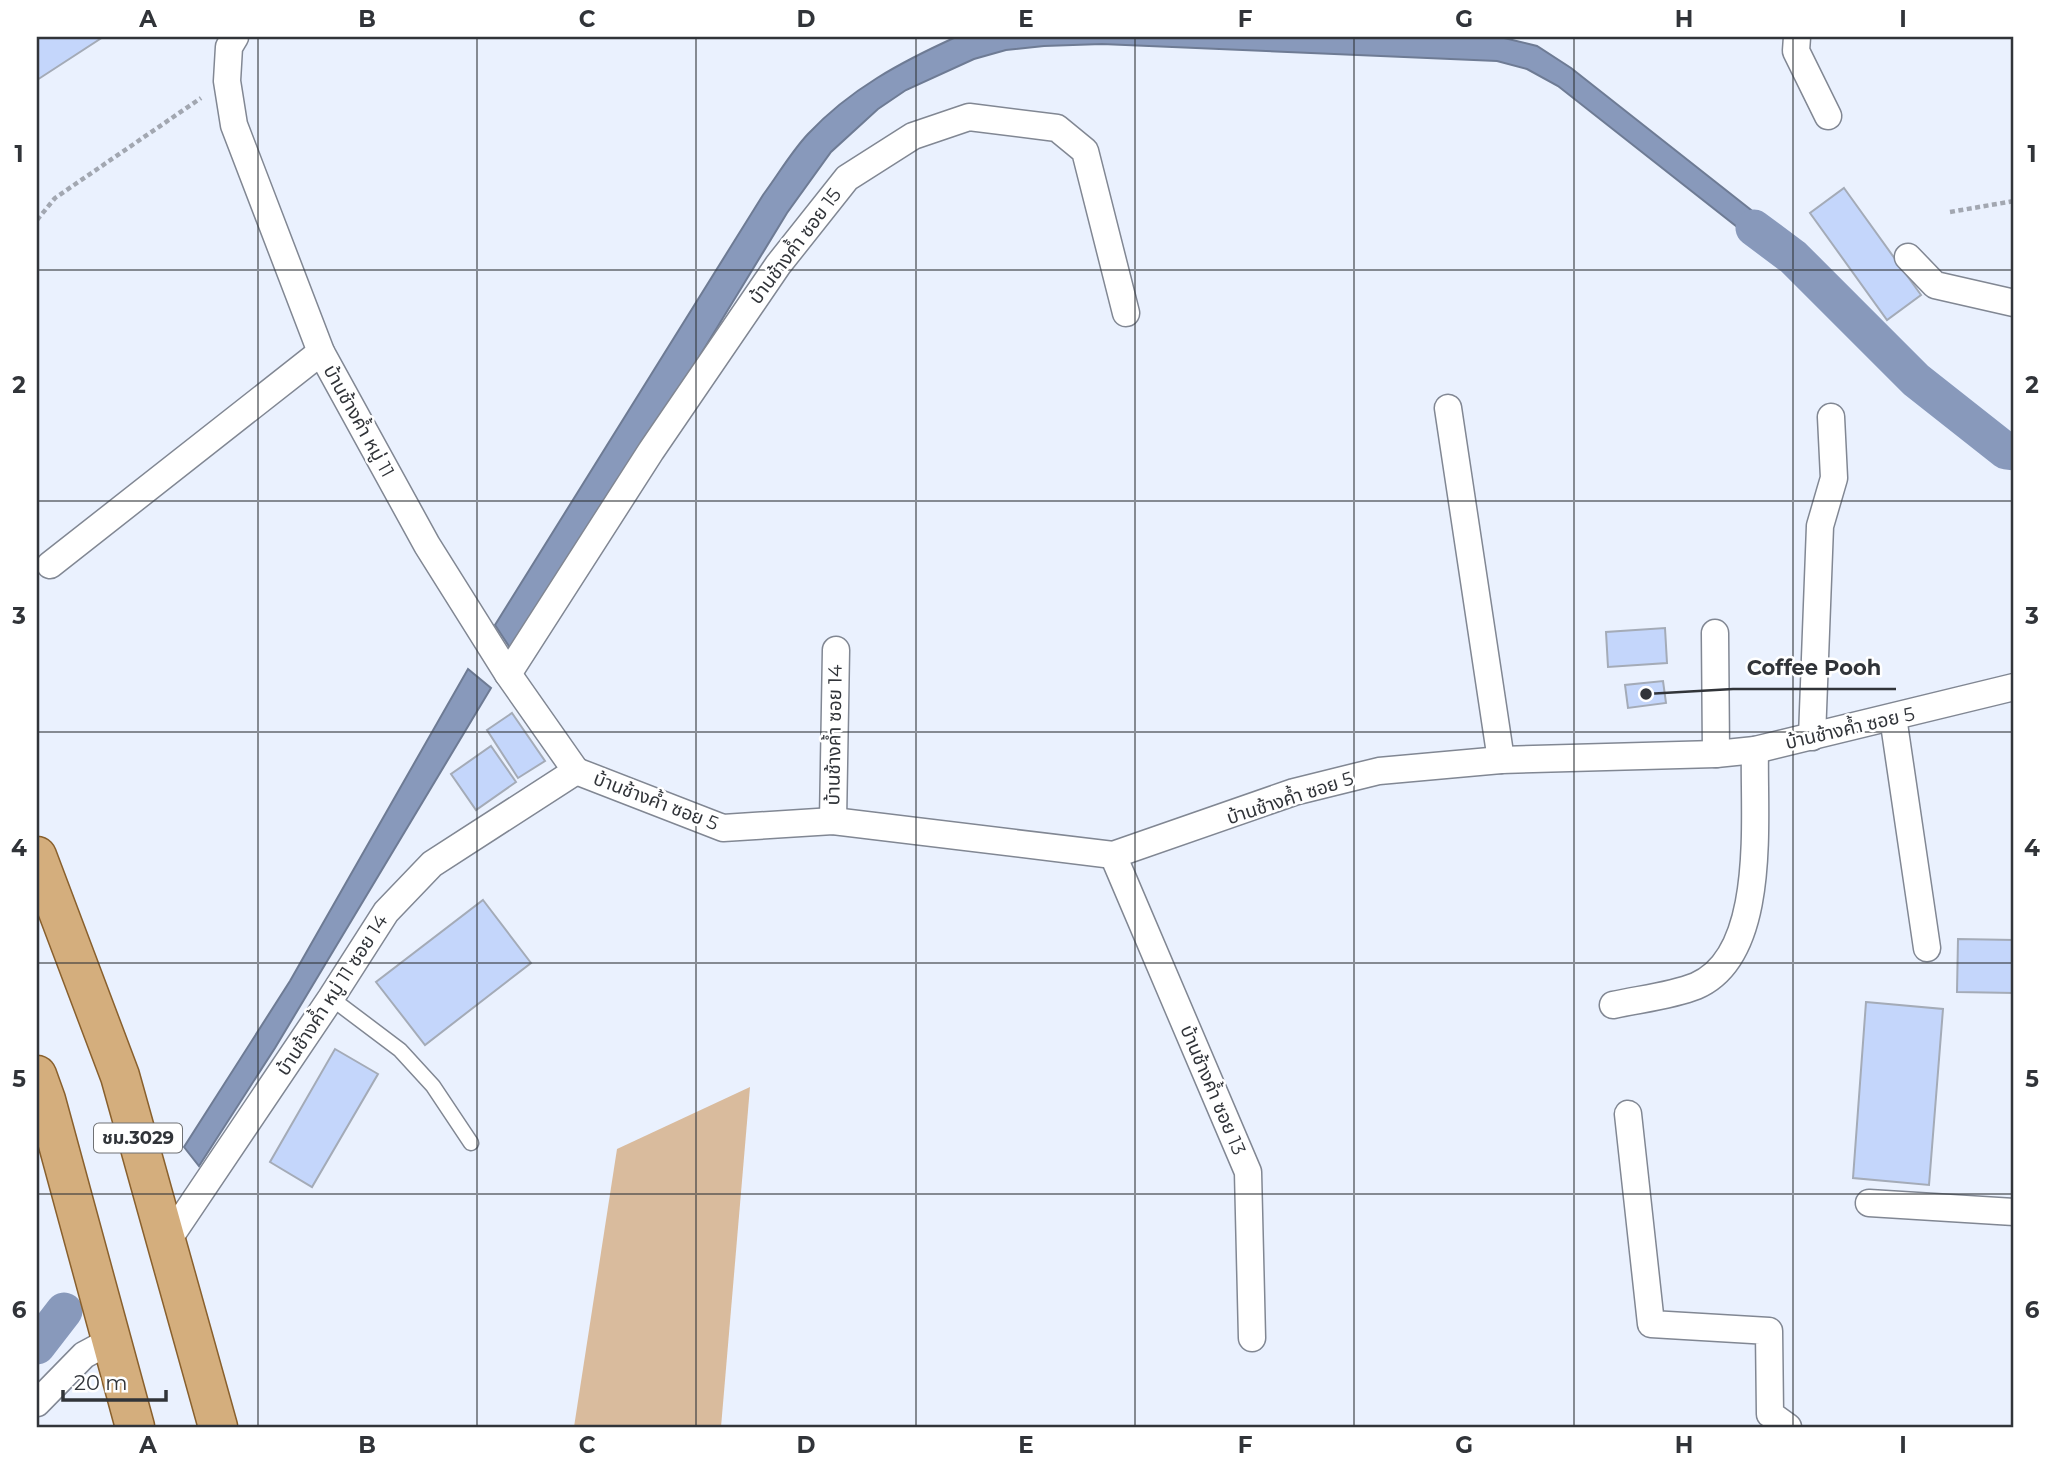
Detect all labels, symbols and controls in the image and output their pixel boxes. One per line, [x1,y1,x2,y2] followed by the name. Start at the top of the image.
[138,5,157,33] text: A
[358,5,376,33] text: B
[579,5,596,33] text: C
[797,5,816,33] text: D
[1018,5,1034,33] text: E
[1238,5,1253,33] text: F
[1455,5,1473,33] text: G
[1675,5,1693,33] text: H
[1899,5,1907,33] text: I
[14,140,24,168] text: 1
[2027,140,2037,168] text: 1
[742,182,846,308] street label: บ้านช้างค้ำ ซอย 15
[318,360,401,482] street label: บ้านช้างค้ำ หมู่ 11
[12,371,26,399] text: 2
[2025,371,2039,399] text: 2
[11,602,26,630] text: 3
[2024,602,2039,630] text: 3
[1733,647,1896,689] callout: Coffee Pooh
[1747,655,1881,680] text: Coffee Pooh
[819,664,847,806] street label: บ้านช้างค้ำ ซอย 14
[1783,700,1917,754] street label: บ้านช้างค้ำ ซอย 5
[590,765,723,835] street label: บ้านช้างค้ำ ซอย 5
[1223,765,1357,829] street label: บ้านช้างค้ำ ซอย 5
[11,834,27,862] text: 4
[2024,834,2040,862] text: 4
[270,909,394,1080] street label: บ้านช้างค้ำ หมู่ 11 ซอย 14
[1175,1021,1253,1158] street label: บ้านช้างค้ำ ซอย 13
[12,1065,26,1093] text: 5
[2025,1065,2039,1093] text: 5
[94,1124,182,1153] road number: ชม.3029
[12,1296,27,1324] text: 6
[2025,1296,2040,1324] text: 6
[63,1359,166,1403] scale bar
[74,1370,128,1395] text: 20 m
[138,1431,157,1459] text: A
[358,1431,376,1459] text: B
[579,1431,596,1459] text: C
[797,1431,816,1459] text: D
[1018,1431,1034,1459] text: E
[1238,1431,1253,1459] text: F
[1455,1431,1473,1459] text: G
[1675,1431,1693,1459] text: H
[1899,1431,1907,1459] text: I

